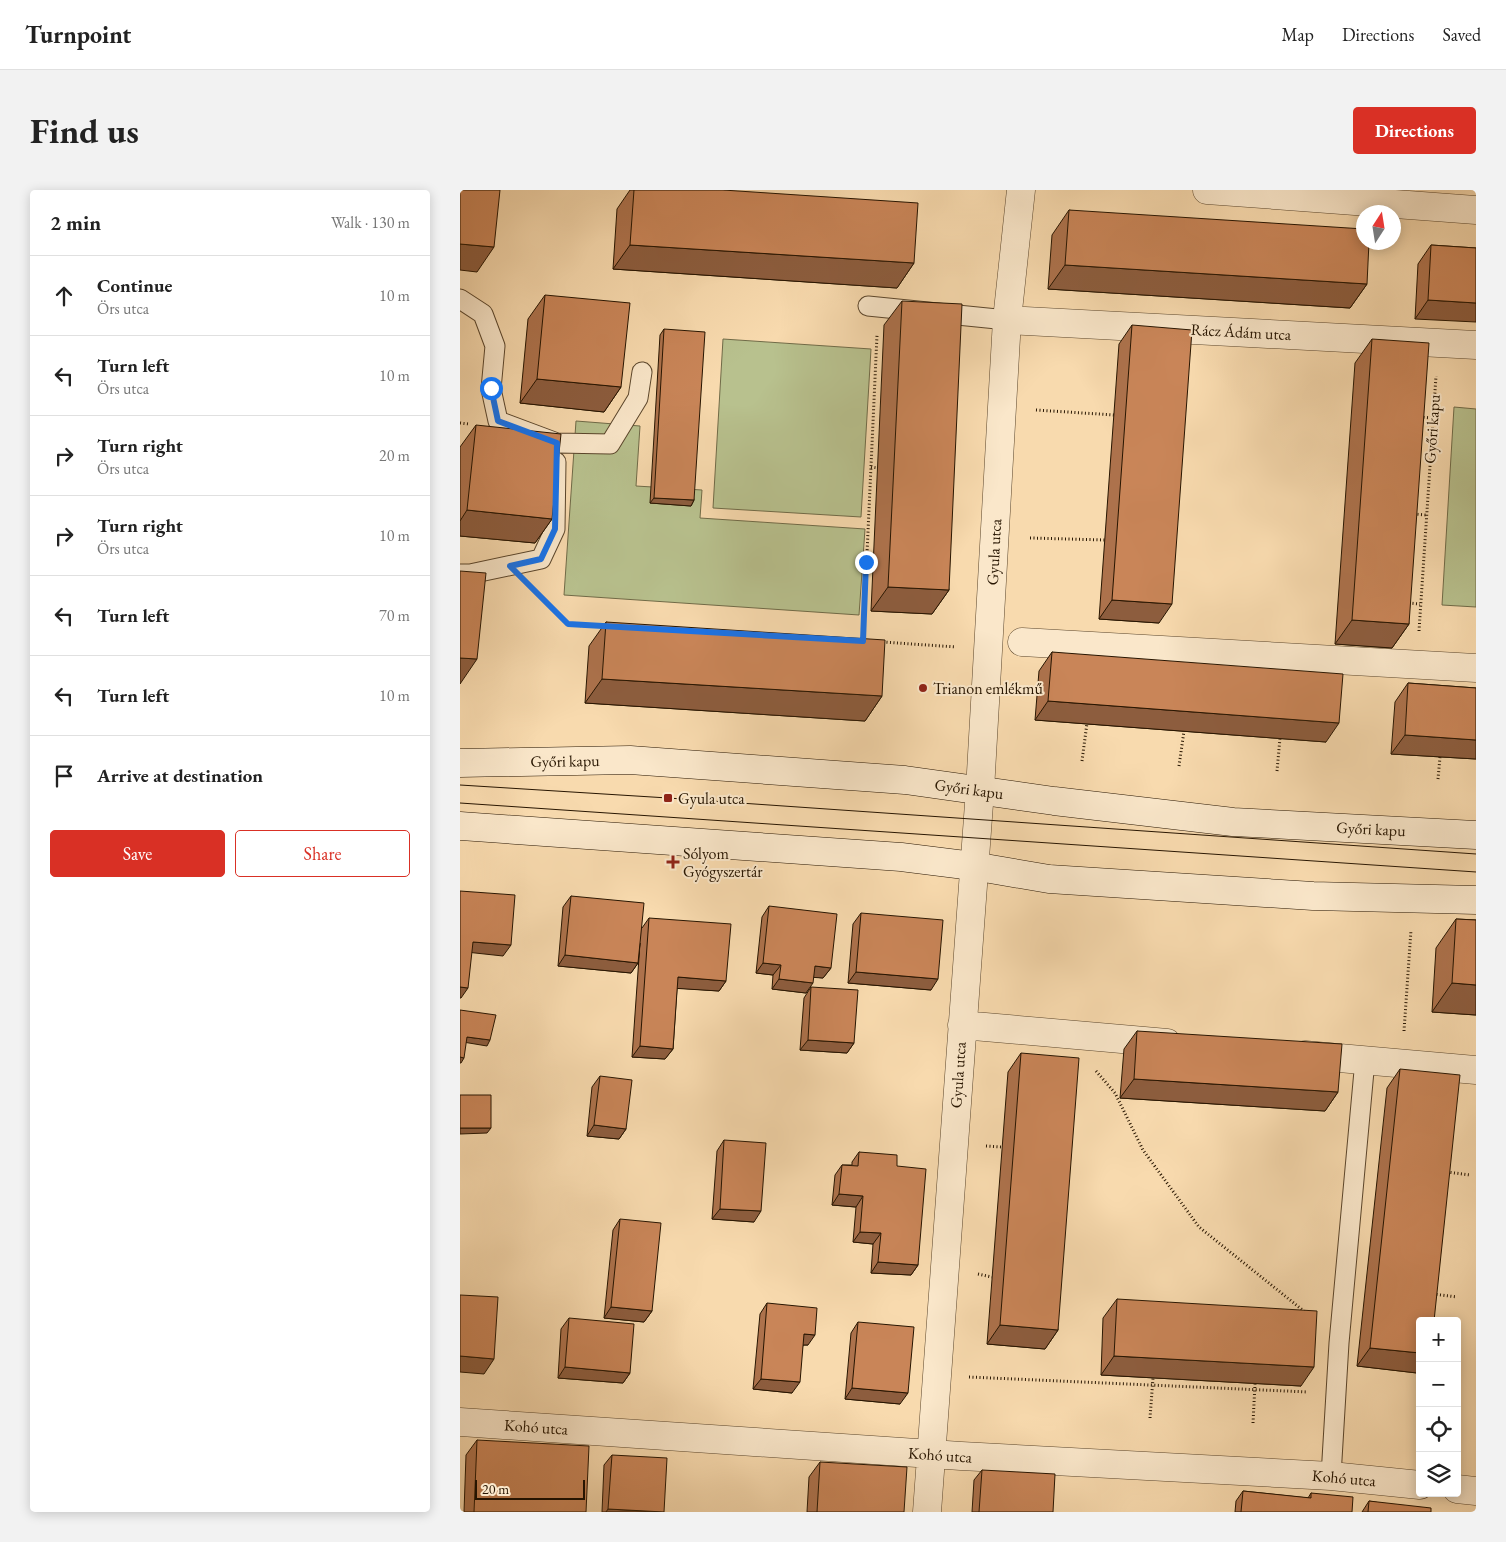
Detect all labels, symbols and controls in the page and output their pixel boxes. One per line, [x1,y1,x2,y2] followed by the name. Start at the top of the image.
[25,19,131,50] text: Turnpoint
[1282,23,1314,46] text: Map
[1342,23,1414,46] text: Directions
[1442,23,1481,46] text: Saved
[1353,107,1476,154] button: Directions
[30,108,139,153] text: Find us
[1356,205,1401,250] north arrow
[50,209,101,236] text: 2 min
[331,212,410,233] text: Walk · 130 m
[97,273,172,298] text: Continue
[50,282,78,310] icon: ahead
[379,285,410,306] text: 10 m
[97,298,149,319] text: Örs utca
[1190,319,1292,345] street label: Rácz Ádám utca
[97,353,169,378] text: Turn left
[50,362,78,390] icon: left
[379,365,410,386] text: 10 m
[480,377,503,400] route start
[97,378,149,399] text: Örs utca
[1419,393,1445,464] street label: Győri kapu
[97,433,183,458] text: Turn right
[50,442,78,470] icon: right
[379,445,410,466] text: 20 m
[97,458,149,479] text: Örs utca
[97,513,183,538] text: Turn right
[982,518,1006,586] street label: Gyula utca
[50,522,78,550] icon: right
[379,525,410,546] text: 10 m
[97,538,149,559] text: Örs utca
[855,551,878,574] route end
[50,602,78,630] icon: left
[97,603,169,628] text: Turn left
[379,605,410,626] text: 70 m
[933,678,1044,699] place label: Trianon emlékmű
[50,682,78,710] icon: left
[917,682,929,694] marker: Trianon emlékmű
[97,683,169,708] text: Turn left
[379,685,410,706] text: 10 m
[530,750,600,772] street label: Győri kapu
[50,762,78,790] icon: arrive
[97,763,263,788] text: Arrive at destination
[933,774,1005,804] street label: Győri kapu
[678,788,745,809] place label: Gyula utca
[662,792,674,804] marker: Gyula utca
[1336,817,1407,841] street label: Győri kapu
[50,830,225,877] button: Save
[235,830,410,877] button: Share
[683,843,763,882] place label: Sólyom Gyógyszertár
[667,856,679,868] marker: Sólyom Gyógyszertár
[945,1040,971,1109] street label: Gyula utca
[1416,1317,1461,1497] map controls
[1416,1317,1461,1362] button: +
[1416,1362,1461,1407] button: −
[1416,1407,1461,1452] button: locate
[503,1414,569,1440] street label: Kohó utca
[907,1442,973,1468] street label: Kohó utca
[1416,1452,1461,1497] button: layers
[1311,1465,1377,1491] street label: Kohó utca
[475,1477,585,1500] scale bar
[482,1480,509,1498] text: 20 m

